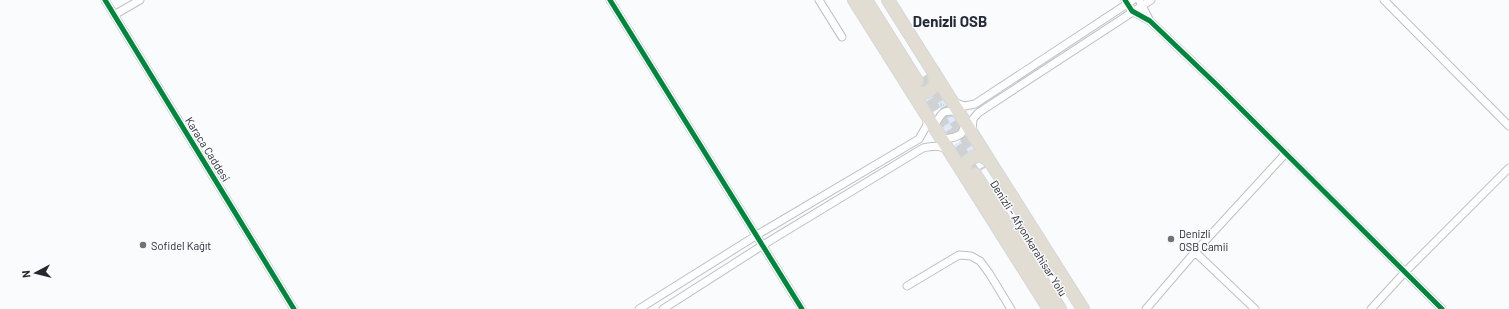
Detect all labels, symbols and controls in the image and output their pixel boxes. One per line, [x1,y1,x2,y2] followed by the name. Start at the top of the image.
[913,12,987,30] district label: Denizli OSB
[183,114,233,184] street label: Karaca Caddesi
[988,178,1070,298] street label: Denizli - Afyonkarahisar Yolu
[1179,227,1228,253] place label: Denizli OSB Camii
[1166,234,1176,244] marker: Denizli OSB Camii
[151,239,211,252] place label: Sofidel Kağıt
[138,240,148,250] marker: Sofidel Kağıt
[16,253,56,293] north arrow
[19,270,32,279] text: N

